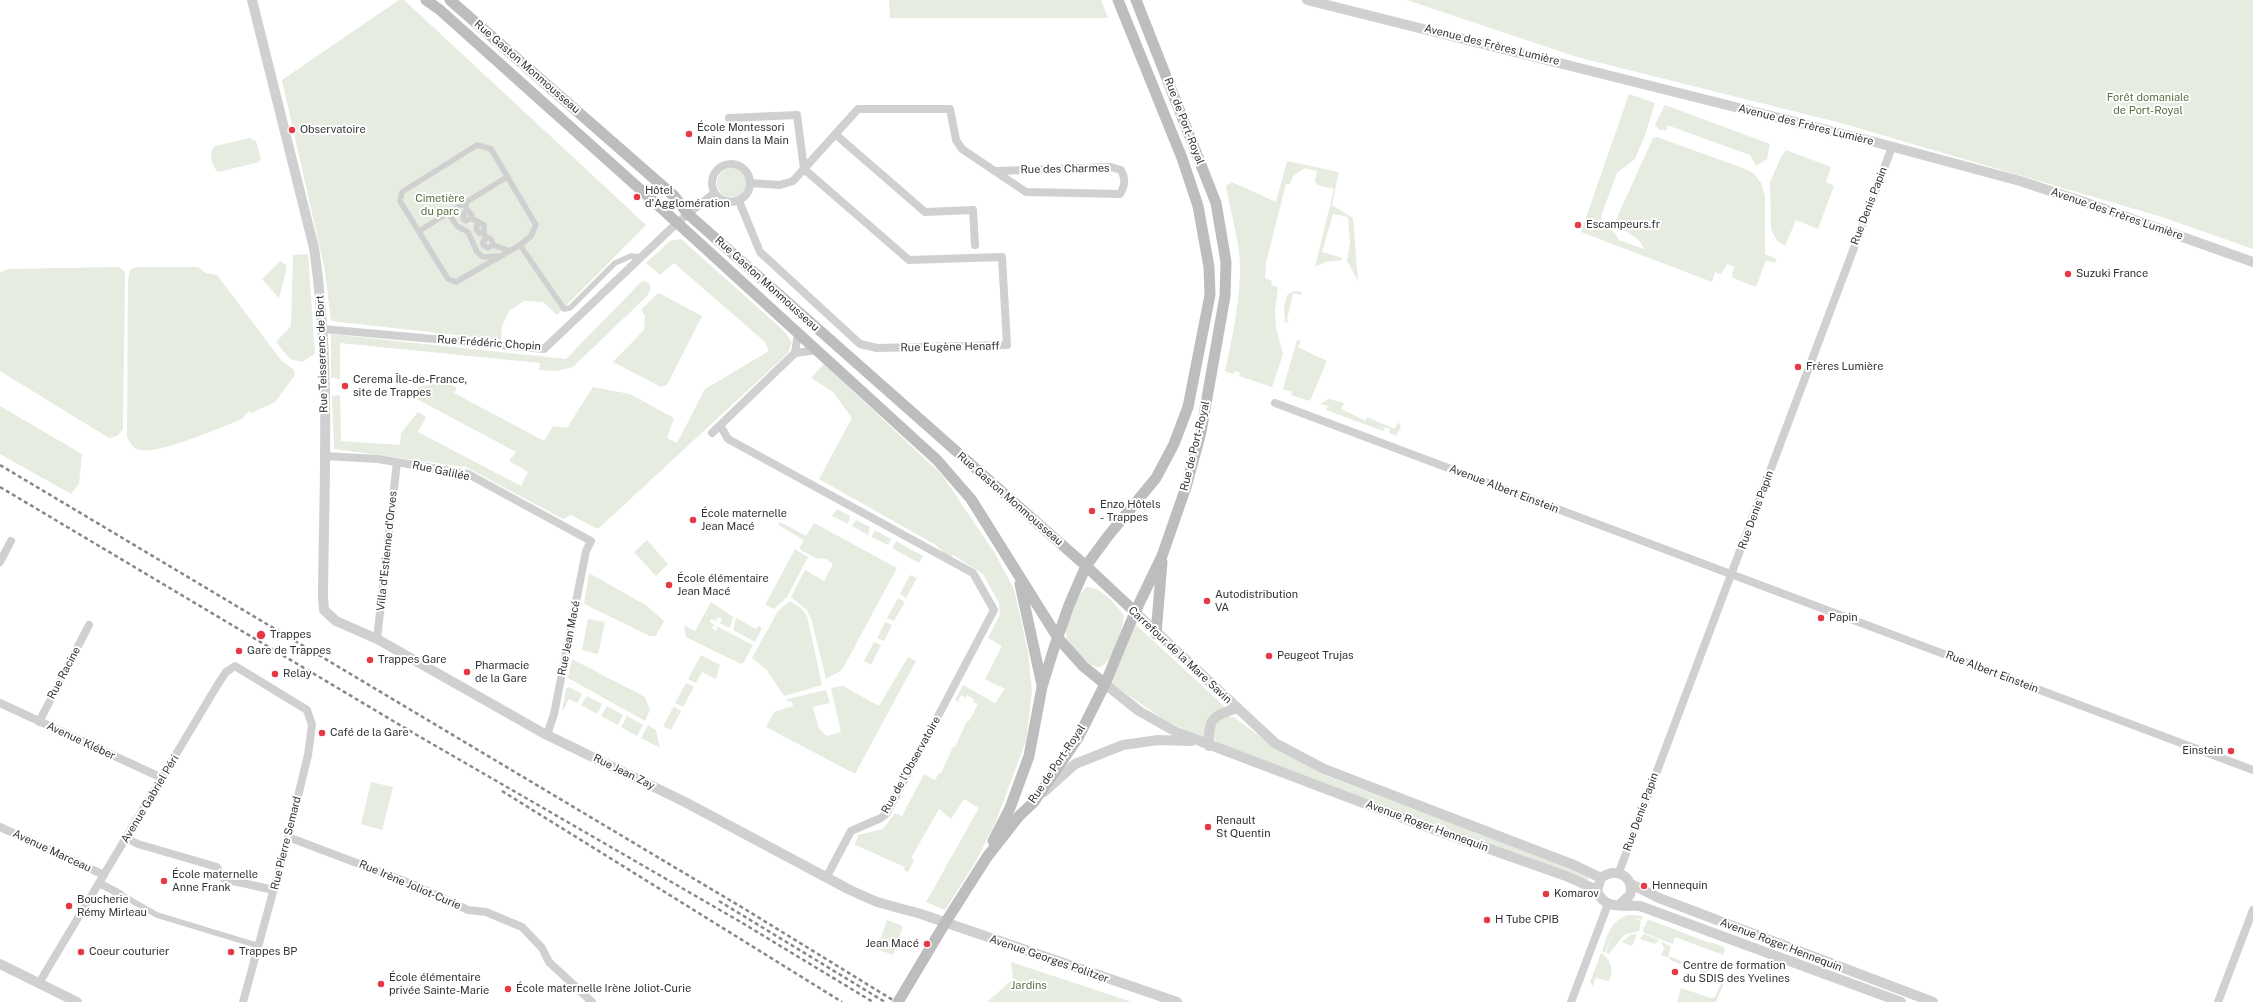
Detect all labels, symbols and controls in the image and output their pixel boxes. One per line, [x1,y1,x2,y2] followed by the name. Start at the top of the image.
[471,18,583,116] street label: Rue Gaston Monmousseau
[1423,22,1561,68] street label: Avenue des Frères Lumière
[1161,76,1207,166] street label: Rue de Port-Royal
[2107,91,2189,117] park label: Forêt domaniale de Port-Royal
[1737,102,1875,148] street label: Avenue des Frères Lumière
[697,121,789,147] place label: École Montessori Main dans la Main
[300,123,366,137] place label: Observatoire
[287,125,297,135] marker: Observatoire
[684,129,694,139] marker: École Montessori Main dans la Main
[1020,162,1110,176] street label: Rue des Charmes
[1848,165,1890,247] street label: Rue Denis Papin
[645,184,730,210] place label: Hôtel d'Agglomération
[2049,185,2185,243] street label: Avenue des Frères Lumière
[415,192,465,218] park label: Cimetière du parc
[632,192,642,202] marker: Hôtel d'Agglomération
[1586,218,1660,232] place label: Escampeurs.fr
[1573,220,1583,230] marker: Escampeurs.fr
[712,234,822,334] street label: Rue Gaston Monmousseau
[2076,267,2148,281] place label: Suzuki France
[2063,269,2073,279] marker: Suzuki France
[313,295,331,413] street label: Rue Teisserenc de Bort
[437,333,541,353] street label: Rue Frédéric Chopin
[900,340,1000,354] street label: Rue Eugène Henaff
[1806,360,1883,374] place label: Frères Lumière
[1793,362,1803,372] marker: Frères Lumière
[353,373,467,399] place label: Cerema Île-de-France, site de Trappes
[340,381,350,391] marker: Cerema Île-de-France, site de Trappes
[1177,400,1213,492] street label: Rue de Port-Royal
[954,450,1066,548] street label: Rue Gaston Monmousseau
[411,458,471,484] street label: Rue Galilée
[1447,462,1561,516] street label: Avenue Albert Einstein
[1736,469,1776,551] street label: Rue Denis Papin
[374,490,400,612] street label: Villa d'Estienne d'Orves
[1100,498,1161,524] place label: Enzo Hôtels - Trappes
[1087,506,1097,516] marker: Enzo Hôtels - Trappes
[701,507,787,533] place label: École maternelle Jean Macé
[688,515,698,525] marker: École maternelle Jean Macé
[677,572,769,598] place label: École élémentaire Jean Macé
[664,580,674,590] marker: École élémentaire Jean Macé
[1215,588,1298,614] place label: Autodistribution VA
[1202,596,1212,606] marker: Autodistribution VA
[555,599,583,677] street label: Rue Jean Macé
[1126,604,1234,706] street label: Carrefour de la Mare Savin
[1829,611,1858,625] place label: Papin
[1816,613,1826,623] marker: Papin
[270,628,311,642] place label: Trappes
[255,629,267,641] marker: Trappes
[247,644,331,658] place label: Gare de Trappes
[45,645,83,701] street label: Rue Racine
[234,646,244,656] marker: Gare de Trappes
[1944,648,2040,696] street label: Rue Albert Einstein
[1277,649,1354,663] place label: Peugeot Trujas
[1264,651,1274,661] marker: Peugeot Trujas
[378,653,446,667] place label: Trappes Gare
[365,655,375,665] marker: Trappes Gare
[475,659,529,685] place label: Pharmacie de la Gare
[283,667,312,681] place label: Relay
[462,667,472,677] marker: Pharmacie de la Gare
[270,669,280,679] marker: Relay
[879,714,943,816] street label: Rue de l'Observatoire
[45,719,117,763] street label: Avenue Kléber
[1026,722,1088,806] street label: Rue de Port-Royal
[330,726,409,740] place label: Café de la Gare
[317,728,327,738] marker: Café de la Gare
[2182,744,2223,758] place label: Einstein
[2226,746,2236,756] marker: Einstein
[591,751,657,793] street label: Rue Jean Zay
[118,752,182,846] street label: Avenue Gabriel Péri
[1621,771,1661,853] street label: Rue Denis Papin
[268,795,304,891] street label: Rue Pierre Semard
[1364,798,1490,854] street label: Avenue Roger Hennequin
[1216,814,1270,840] place label: Renault St Quentin
[1203,822,1213,832] marker: Renault St Quentin
[11,827,93,875] street label: Avenue Marceau
[357,858,463,912] street label: Rue Irène Joliot-Curie
[172,868,258,894] place label: École maternelle Anne Frank
[159,876,169,886] marker: École maternelle Anne Frank
[1652,879,1708,893] place label: Hennequin
[1639,881,1649,891] marker: Hennequin
[1554,887,1599,901] place label: Komarov
[1541,889,1551,899] marker: Komarov
[77,893,147,919] place label: Boucherie Rémy Mirleau
[64,901,74,911] marker: Boucherie Rémy Mirleau
[1495,913,1559,927] place label: H Tube CPIB
[1482,915,1492,925] marker: H Tube CPIB
[1718,916,1844,974] street label: Avenue Roger Hennequin
[988,932,1110,986] street label: Avenue Georges Politzer
[866,937,919,951] place label: Jean Macé
[922,939,932,949] marker: Jean Macé
[89,945,169,959] place label: Coeur couturier
[239,945,297,959] place label: Trappes BP
[76,947,86,957] marker: Coeur couturier
[226,947,236,957] marker: Trappes BP
[1683,959,1790,985] place label: Centre de formation du SDIS des Yvelines
[1670,967,1680,977] marker: Centre de formation du SDIS des Yvelines
[389,971,489,997] place label: École élémentaire privée Sainte-Marie
[376,979,386,989] marker: École élémentaire privée Sainte-Marie
[1011,979,1047,993] park label: Jardins
[516,982,691,996] place label: École maternelle Irène Joliot-Curie
[503,984,513,994] marker: École maternelle Irène Joliot-Curie

